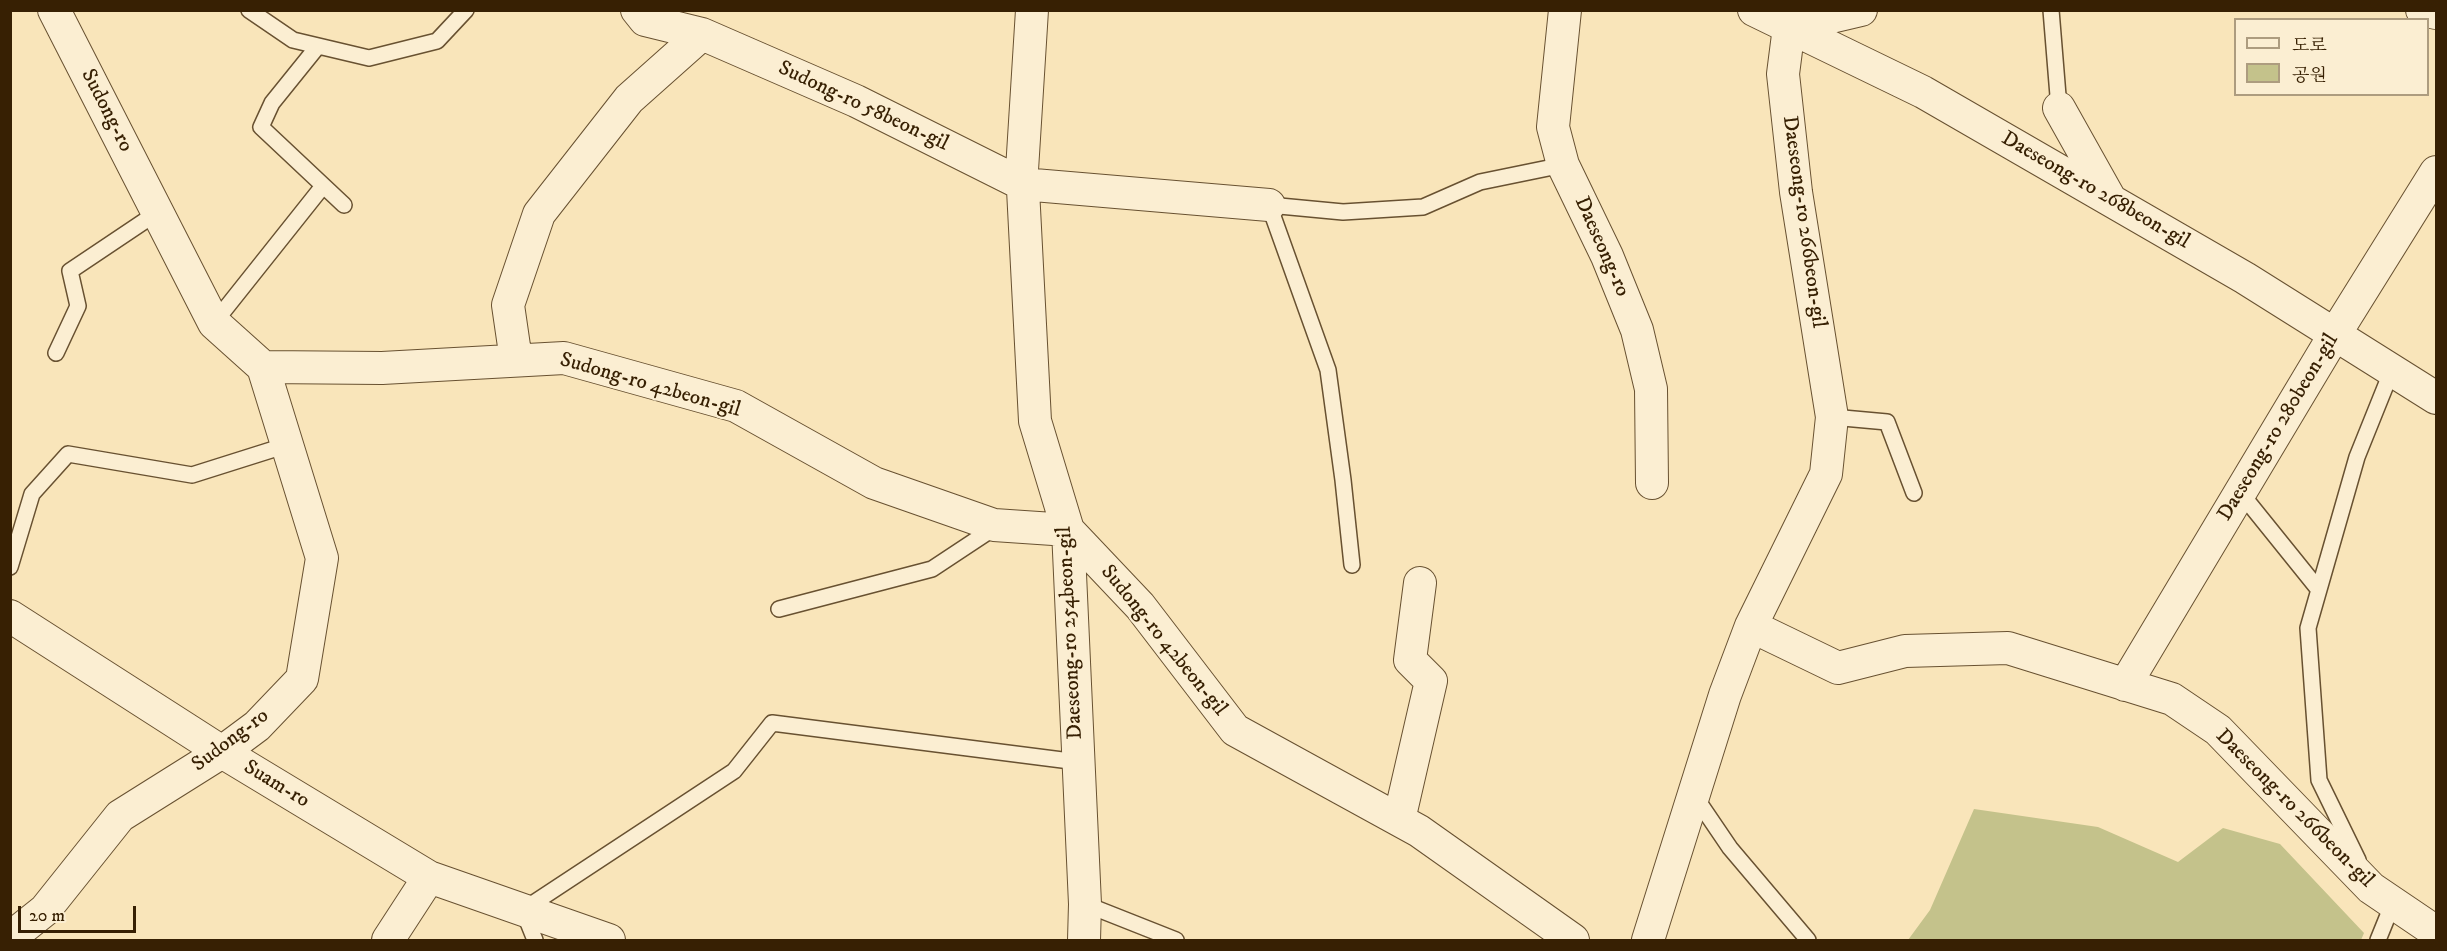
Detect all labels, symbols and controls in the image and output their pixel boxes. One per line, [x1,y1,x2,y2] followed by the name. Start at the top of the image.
[2234,18,2429,96] legend
[2292,35,2327,57] text: 도로
[774,56,952,158] street label: Sudong-ro 58beon-gil
[74,65,138,157] street label: Sudong-ro
[2292,65,2327,87] text: 공원
[1776,114,1830,330] street label: Daeseong-ro 266beon-gil
[1996,127,2194,255] street label: Daeseong-ro 268beon-gil
[1568,193,1634,301] street label: Daeseong-ro
[2213,330,2345,526] street label: Daeseong-ro 280beon-gil
[557,348,743,424] street label: Sudong-ro 42beon-gil
[1053,526,1089,740] street label: Daeseong-ro 254beon-gil
[1094,561,1232,721] street label: Sudong-ro 42beon-gil
[188,704,274,778] street label: Sudong-ro
[2210,725,2378,893] street label: Daeseong-ro 266beon-gil
[238,756,314,814] street label: Suam-ro
[21,894,140,932] scale bar
[29,905,65,927] text: 20 m

